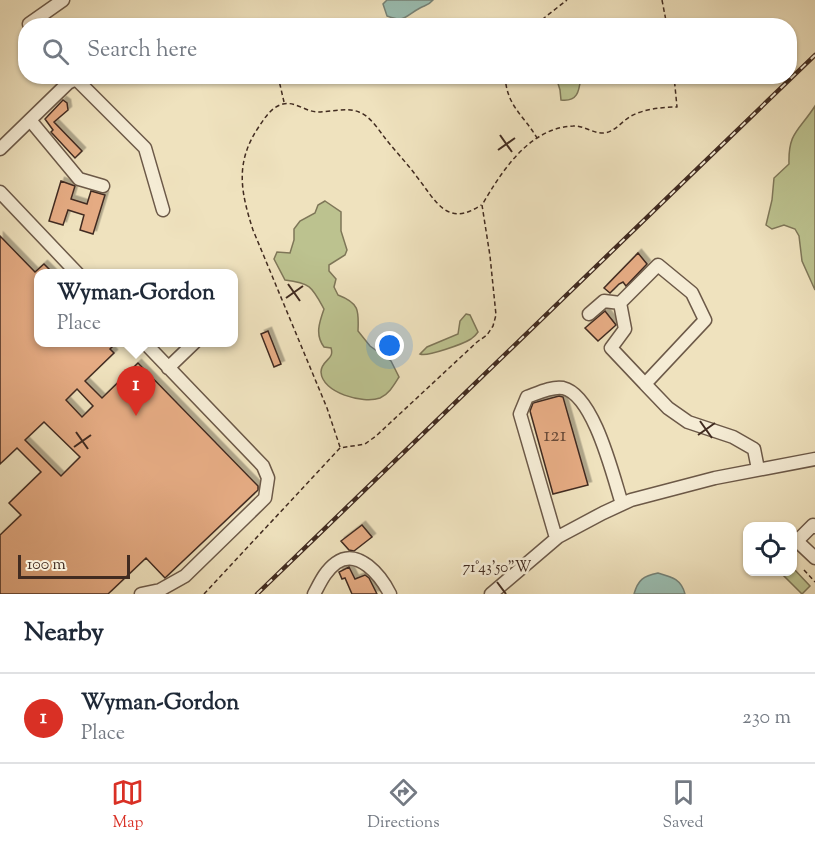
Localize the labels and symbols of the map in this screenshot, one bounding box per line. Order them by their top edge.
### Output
your location [375,331,404,360]
pin: 1 [116,366,156,416]
house number: 121 [544,422,567,451]
scale bar [18,552,130,580]
text: 71°43'50"W [463,558,532,579]

